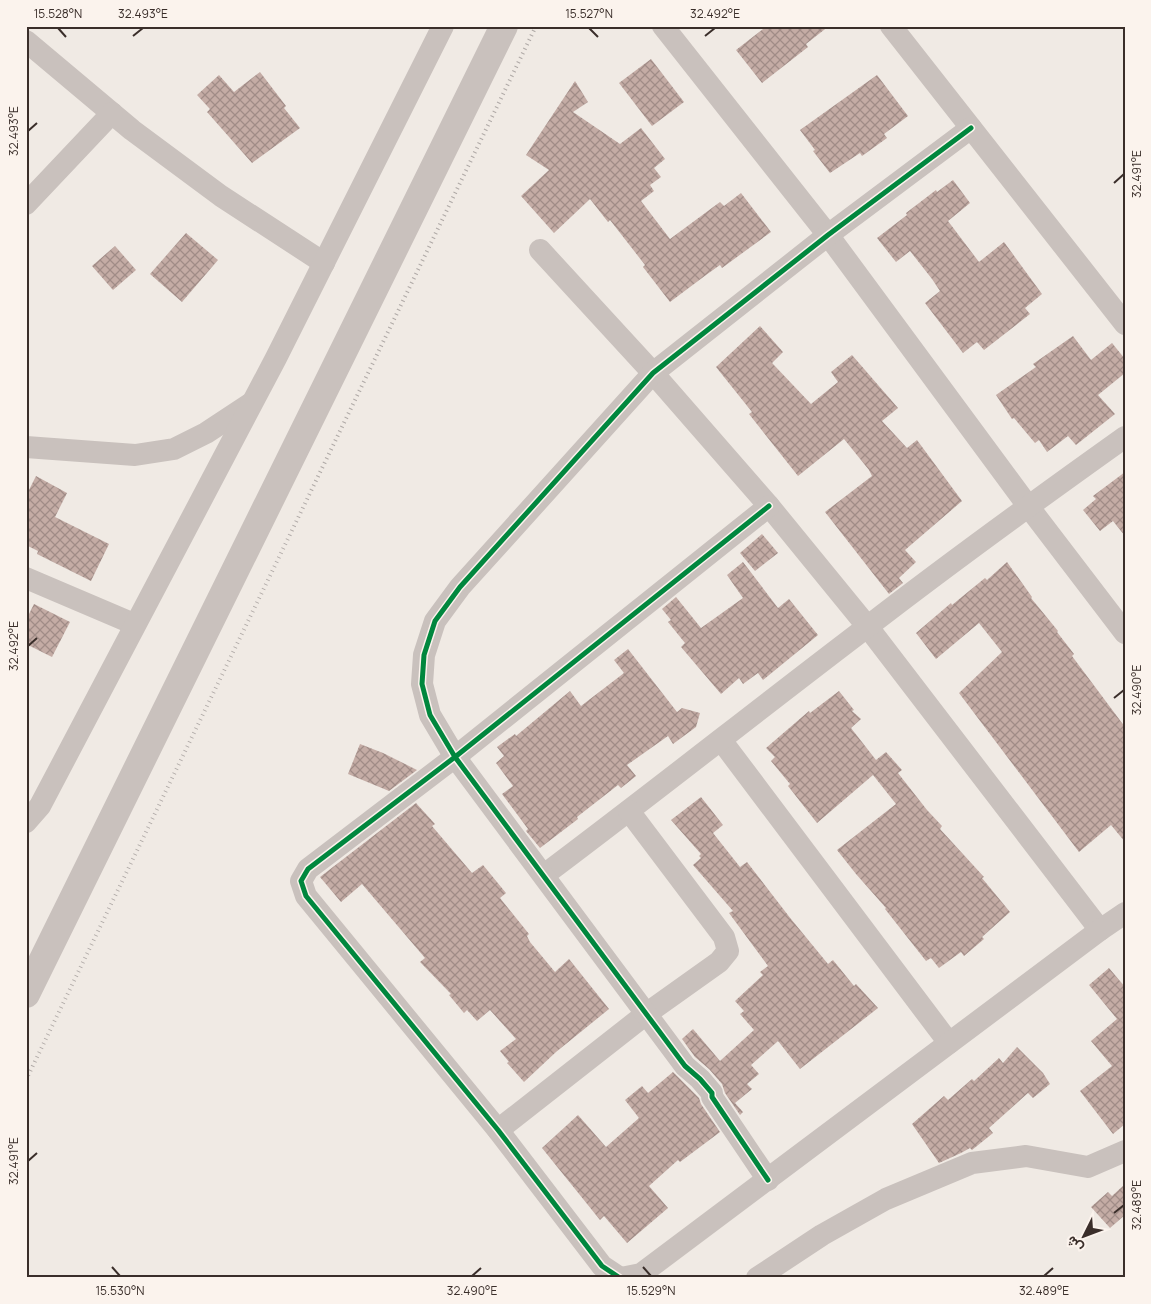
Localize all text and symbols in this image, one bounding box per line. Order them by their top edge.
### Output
text: 15.528°N [34,5,82,22]
text: 32.493°E [118,5,168,22]
text: 15.527°N [565,5,613,22]
text: 32.492°E [690,5,740,22]
text: 32.493°E [5,106,22,156]
text: 32.491°E [1128,150,1145,198]
text: 32.492°E [5,621,22,671]
text: 32.490°E [1128,665,1145,715]
text: 32.491°E [5,1137,22,1185]
text: 32.489°E [1128,1180,1145,1230]
north arrow [1058,1212,1108,1262]
text: ش [1061,1232,1087,1258]
text: 15.530°N [95,1282,145,1299]
text: 32.490°E [447,1282,497,1299]
text: 15.529°N [626,1282,676,1299]
text: 32.489°E [1019,1282,1069,1299]

